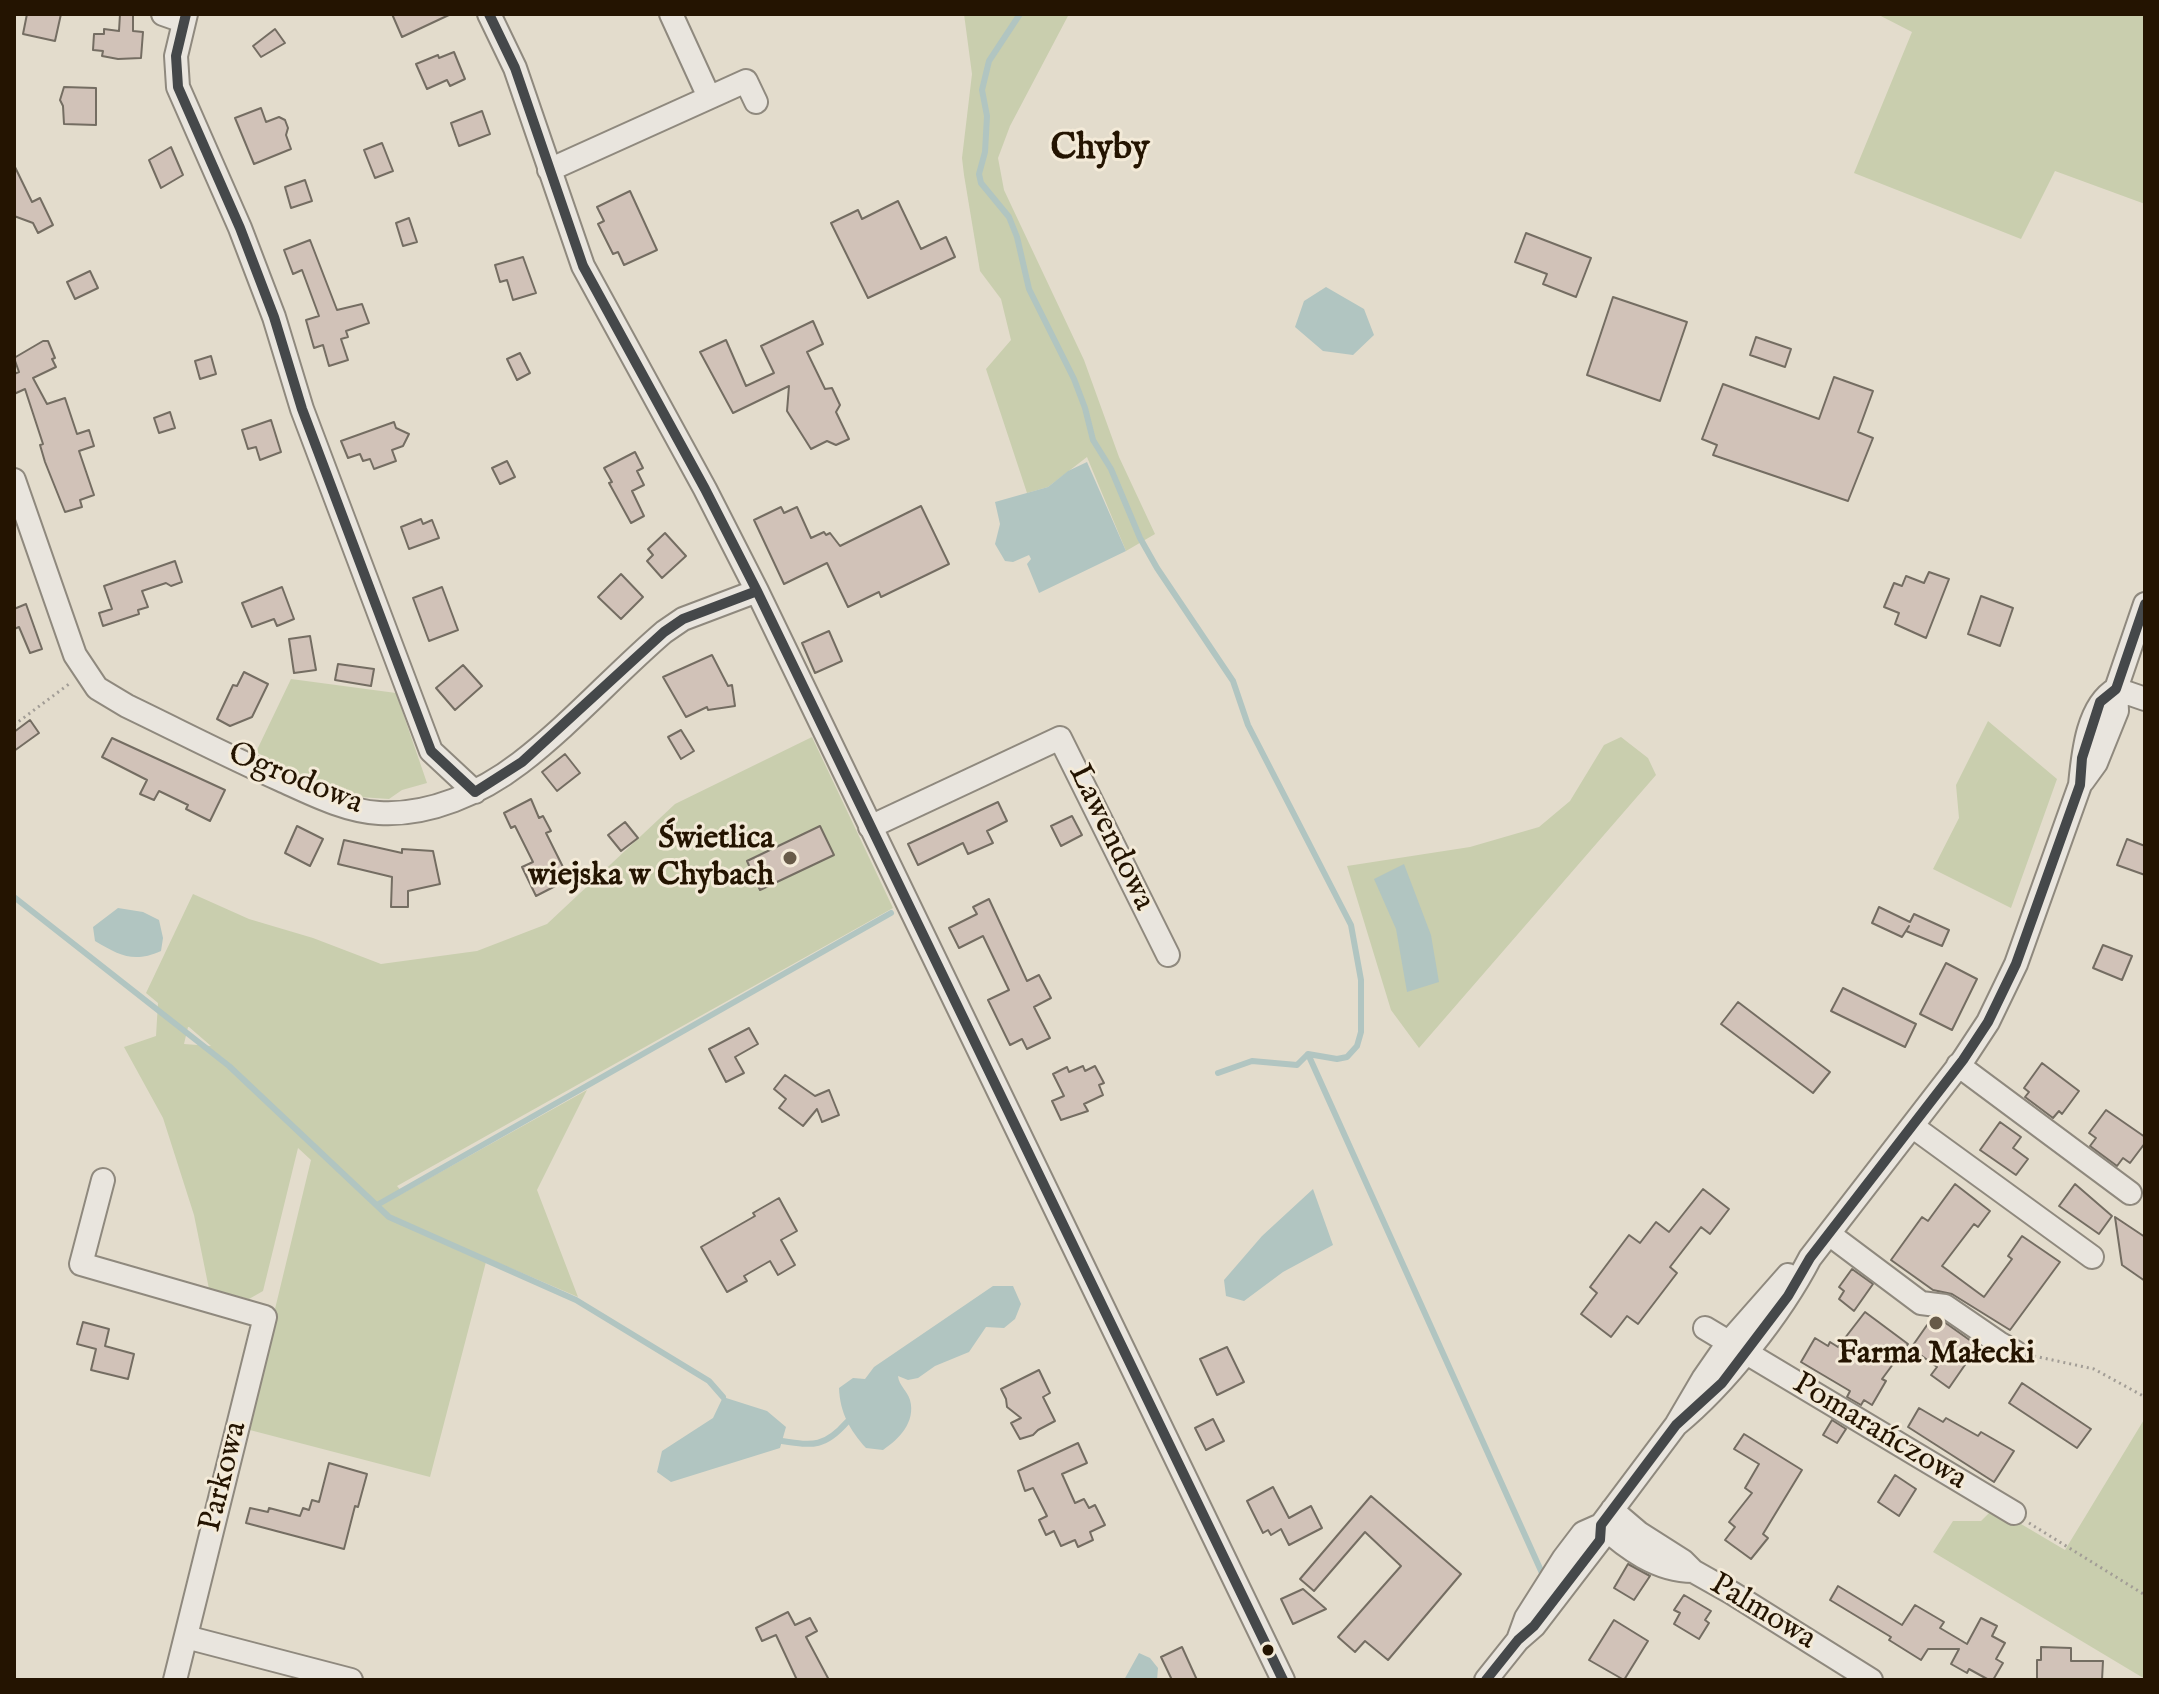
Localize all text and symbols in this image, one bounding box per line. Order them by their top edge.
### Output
district label: Chyby [1051,129,1149,173]
street label: Ogrodowa [222,736,368,824]
street label: Lawendowa [1058,759,1162,917]
place label: Świetlica wiejska w Chybach [528,821,774,896]
marker: Świetlica wiejska w Chybach [781,849,799,867]
marker: Farma Małecki [1927,1314,1945,1332]
place label: Farma Małecki [1837,1336,2035,1374]
street label: Pomarańczowa [1785,1366,1973,1500]
street label: Parkowa [193,1418,257,1536]
street label: Palmowa [1702,1566,1822,1660]
unlabelled marker [1260,1642,1276,1658]

